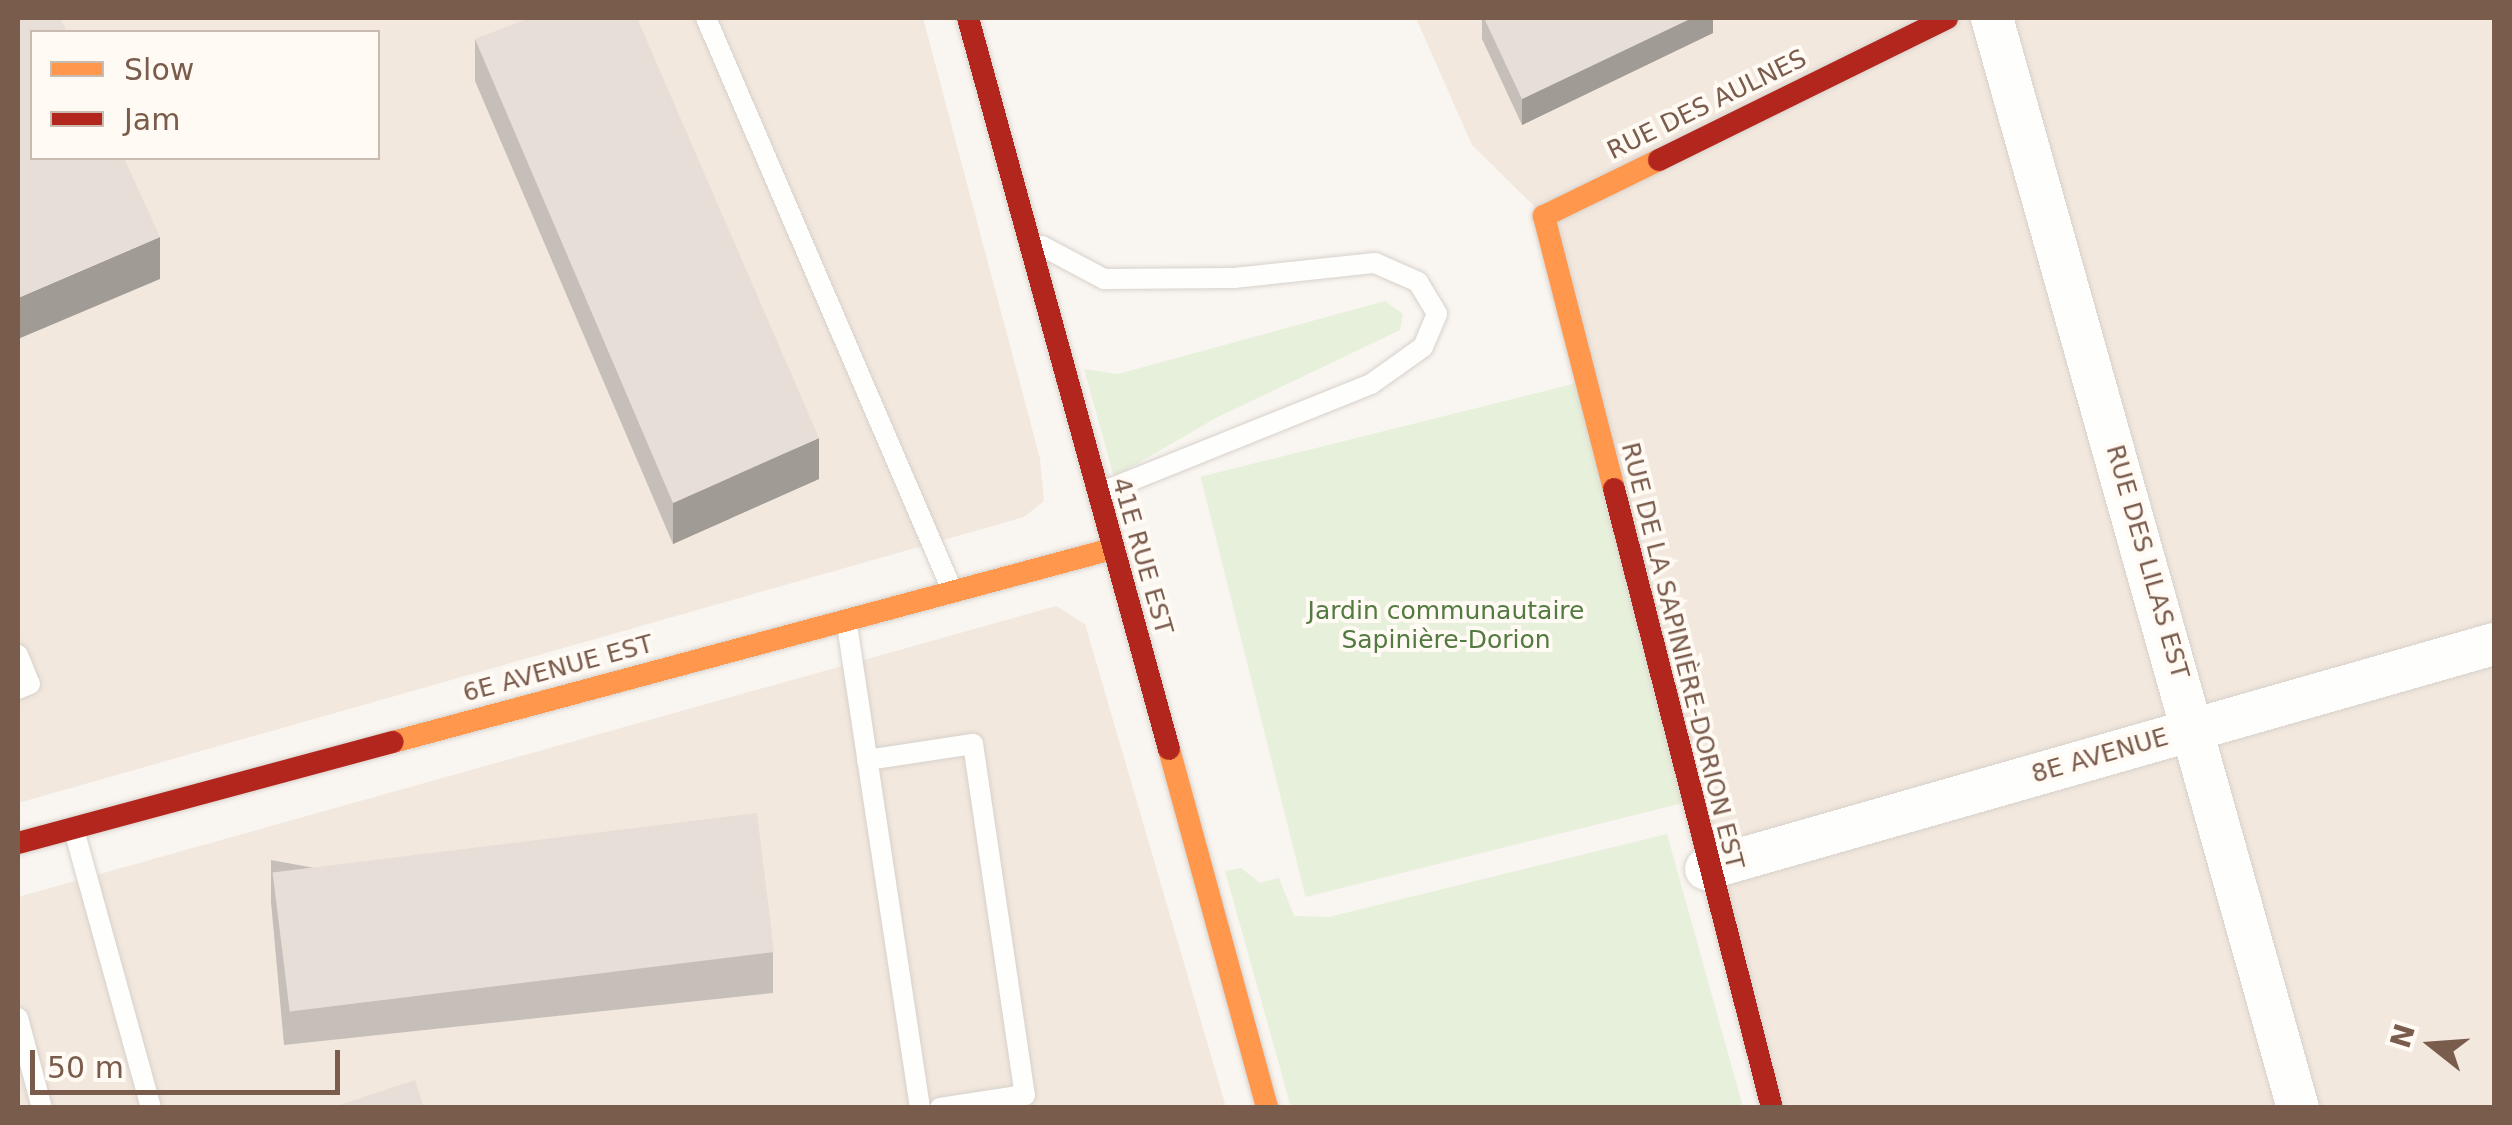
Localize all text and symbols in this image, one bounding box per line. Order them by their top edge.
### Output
legend [30,30,380,160]
street label: RUE DES AULNES [1602,44,1812,166]
text: Slow [124,52,194,87]
text: Jam [124,102,180,137]
street label: RUE DE LA SAPINIÈRE-DORION EST [1614,439,1750,873]
street label: RUE DES LILAS EST [2099,442,2195,682]
street label: 41E RUE EST [1105,474,1179,638]
park label: Jardin communautaire Sapinière-Dorion [1308,597,1584,656]
street label: 6E AVENUE EST [460,629,656,709]
street label: 8E AVENUE [2028,722,2172,790]
north arrow [2382,995,2482,1095]
text: N [2384,1020,2422,1052]
scale bar [35,1030,345,1092]
text: 50 m [47,1050,124,1085]

